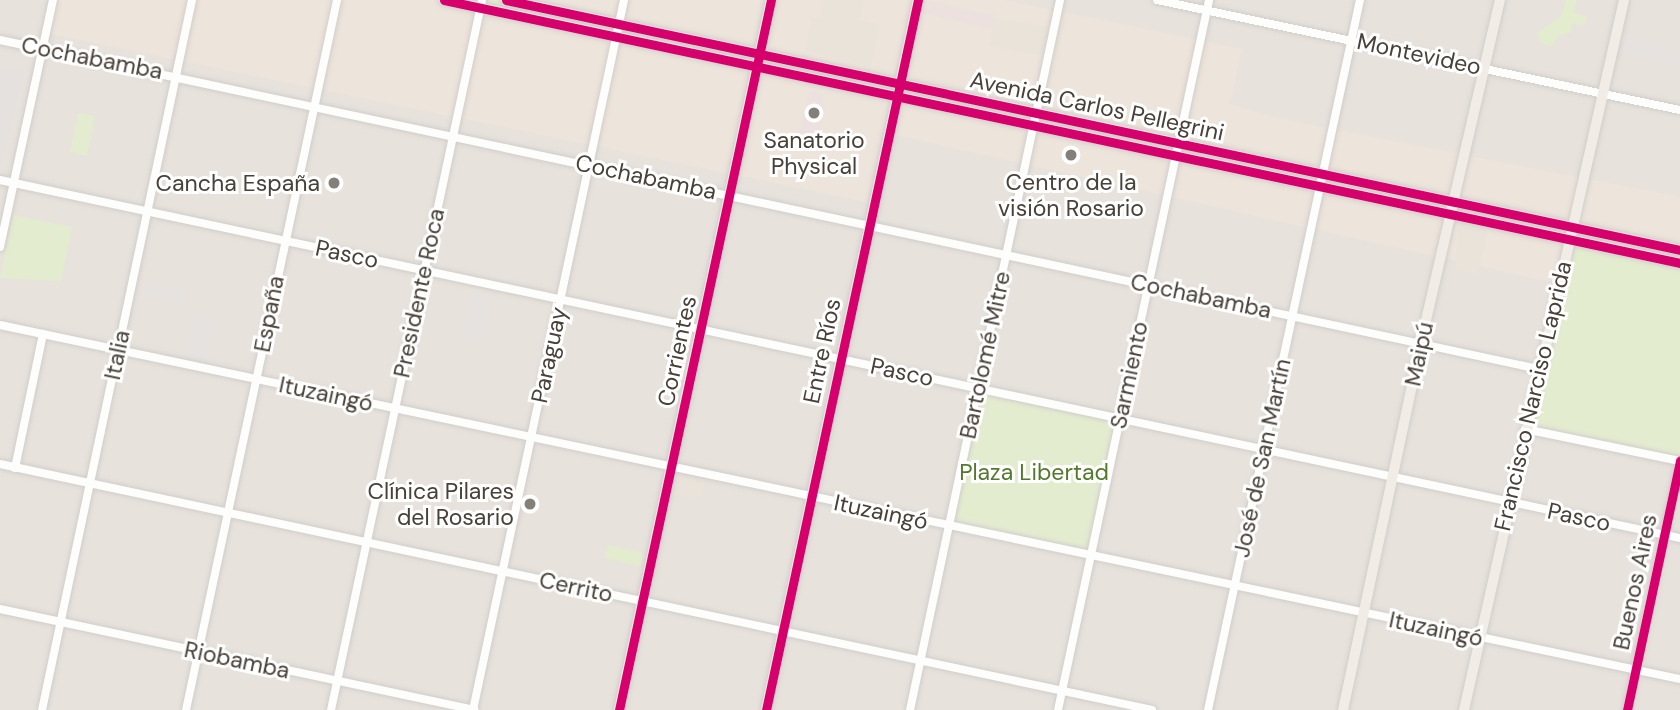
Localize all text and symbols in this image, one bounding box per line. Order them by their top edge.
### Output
street label: Montevideo [1354,27,1484,81]
street label: Cochabamba [19,31,165,85]
street label: Avenida Carlos Pellegrini [967,66,1227,146]
marker: Sanatorio Physical [804,103,824,123]
place label: Sanatorio Physical [763,126,865,180]
marker: Centro de la visión Rosario [1061,145,1081,165]
street label: Cochabamba [573,149,719,205]
place label: Centro de la visión Rosario [998,168,1144,222]
place label: Cancha España [156,169,320,197]
marker: Cancha España [326,175,342,191]
street label: Presidente Roca [388,206,450,380]
street label: Pasco [313,234,381,274]
street label: Francisco Narciso Laprida [1488,258,1578,534]
street label: Cochabamba [1128,268,1274,324]
street label: Bartolomé Mitre [954,269,1016,441]
street label: España [248,273,290,355]
street label: Corrientes [652,293,702,409]
street label: Entre Ríos [797,296,847,406]
street label: Paraguay [525,305,573,405]
street label: Sarmiento [1104,319,1154,431]
street label: Maipú [1399,319,1439,389]
street label: Italia [98,328,136,382]
street label: Pasco [868,352,936,392]
street label: José de San Martín [1227,356,1297,560]
street label: Ituzaingó [276,371,376,417]
park label: Plaza Libertad [959,458,1109,486]
place label: Clínica Pilares del Rosario [368,477,514,531]
street label: Ituzaingó [831,489,931,535]
marker: Clínica Pilares del Rosario [520,494,540,514]
street label: Pasco [1545,497,1613,537]
street label: Buenos Aires [1607,512,1663,652]
street label: Cerrito [537,566,615,608]
street label: Ituzaingó [1386,606,1486,652]
street label: Riobamba [182,635,292,685]

